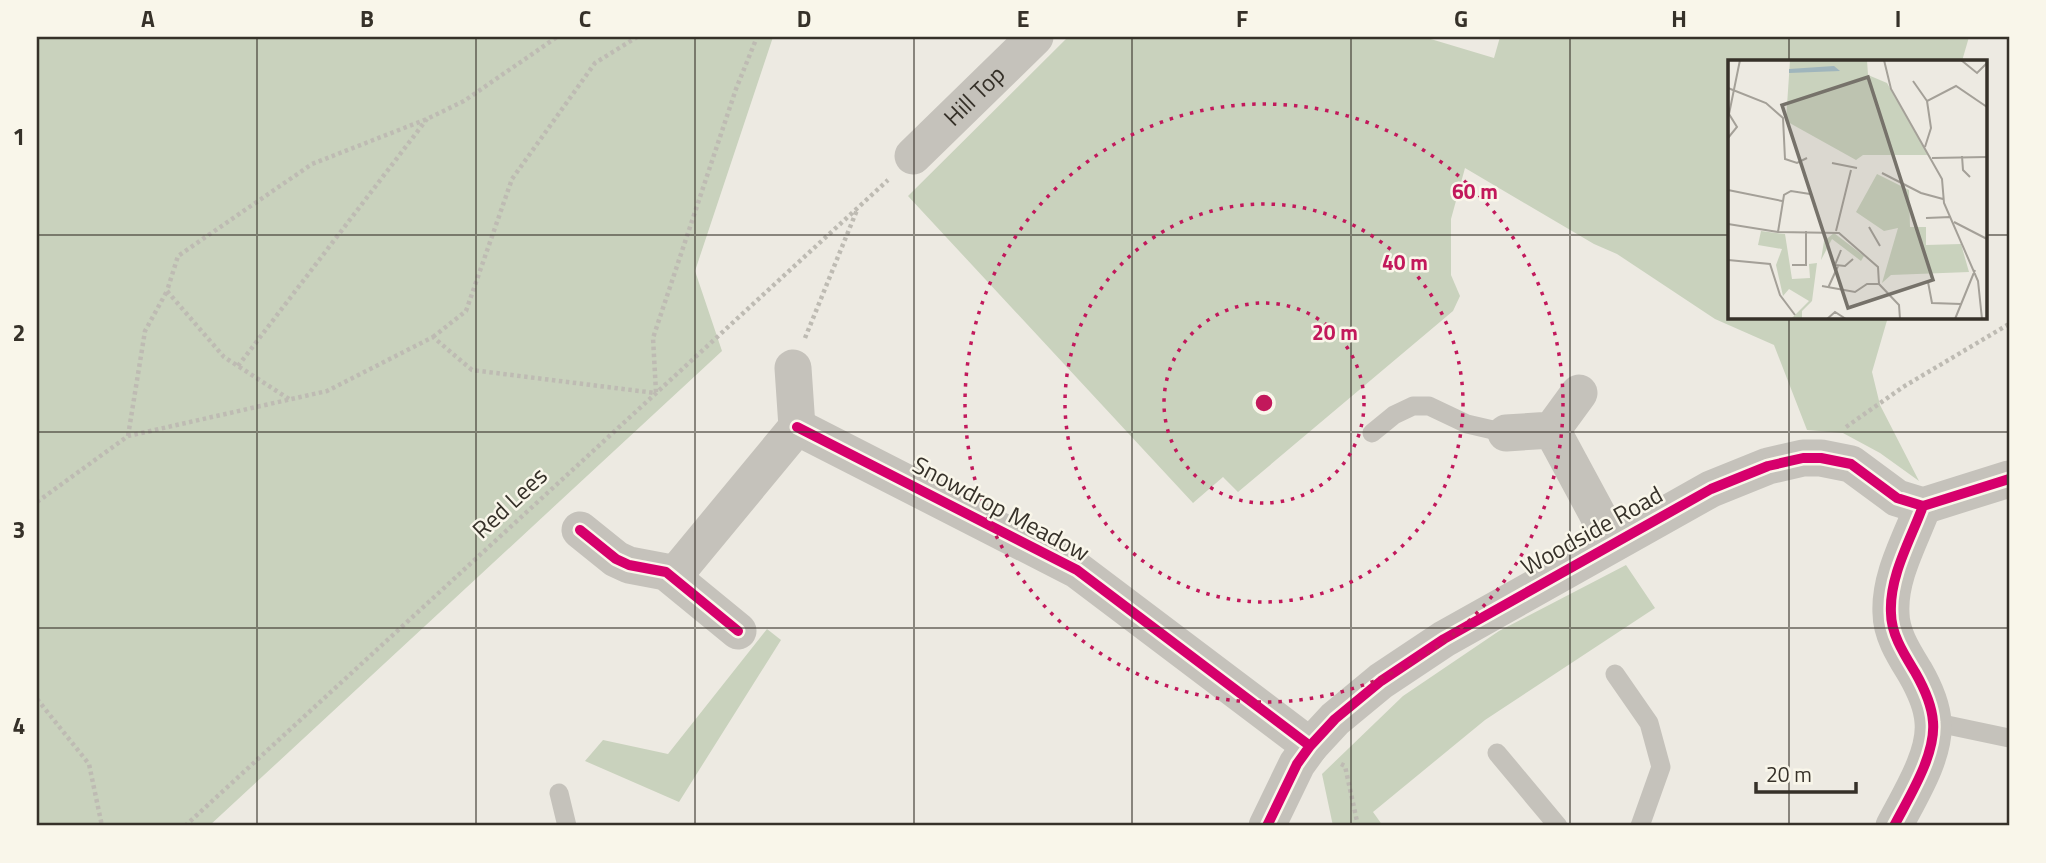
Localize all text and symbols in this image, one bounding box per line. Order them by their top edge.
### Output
text: A [141,1,155,36]
text: B [360,1,374,36]
text: C [579,1,591,36]
text: D [797,1,811,36]
text: E [1017,1,1029,36]
text: F [1236,1,1248,36]
text: G [1454,1,1468,36]
text: H [1671,1,1687,36]
text: I [1895,1,1901,36]
street label: Hill Top [935,57,1013,134]
inset map [1728,60,1986,318]
text: 1 [13,119,25,154]
text: 60 m [1452,175,1498,207]
text: 40 m [1382,246,1428,278]
text: 2 [13,315,25,350]
text: 20 m [1312,316,1358,348]
centre of rings [1252,391,1276,415]
street label: Snowdrop Meadow [907,446,1096,570]
street label: Red Lees [464,458,555,547]
street label: Woodside Road [1514,476,1669,584]
text: 3 [13,512,25,547]
text: 4 [13,708,25,743]
scale bar [1756,751,1855,795]
text: 20 m [1766,758,1812,790]

